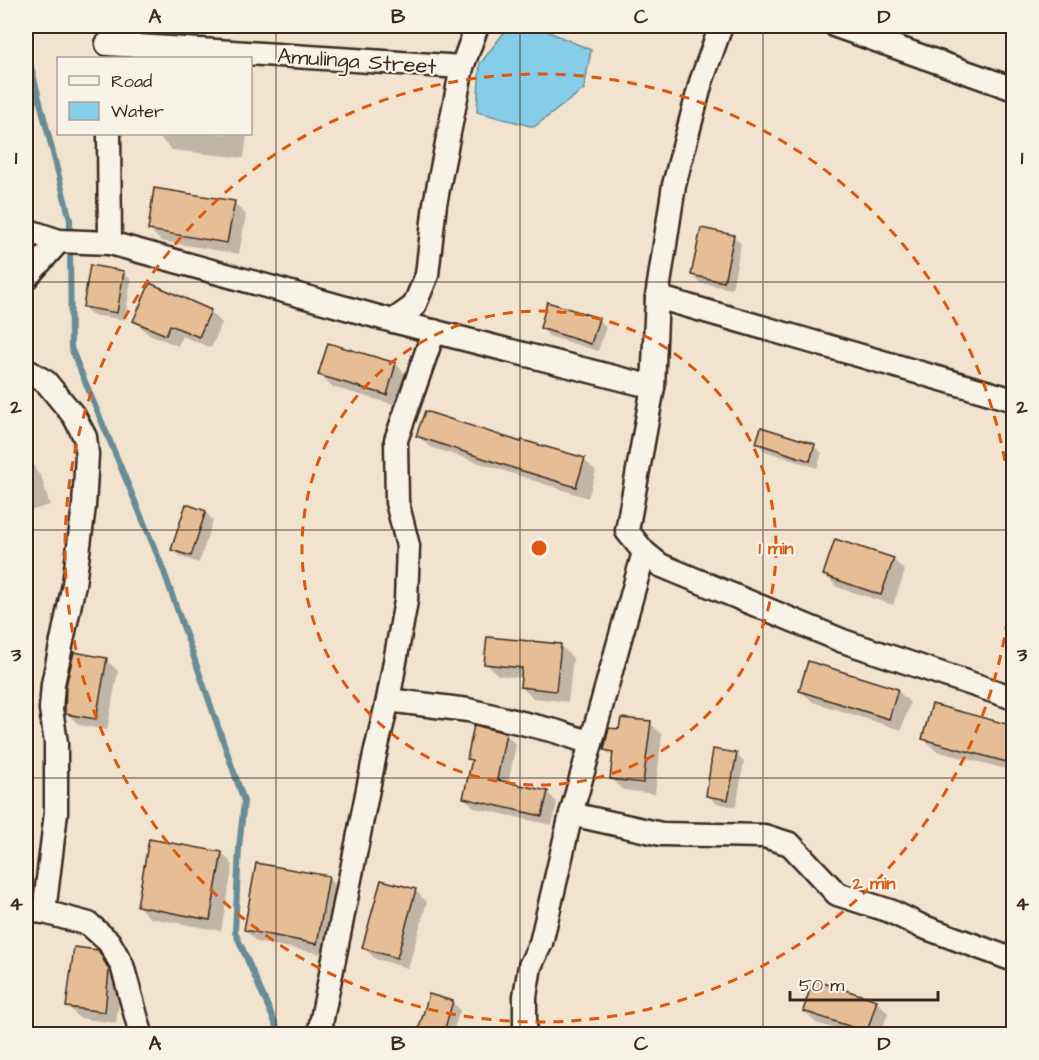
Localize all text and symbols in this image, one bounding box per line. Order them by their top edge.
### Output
text: A [149,3,162,31]
text: B [391,3,406,31]
text: C [634,3,649,31]
text: D [878,3,891,31]
street label: Amulinga Street [276,40,438,84]
legend [57,57,252,135]
text: Road [111,69,152,94]
text: Water [111,99,164,124]
text: 1 [15,144,18,172]
text: 1 [1021,144,1024,172]
text: 2 [9,393,22,421]
text: 2 [1015,393,1028,421]
text: 1 min [758,536,794,561]
centre of rings [529,538,549,558]
text: 3 [10,641,22,669]
text: 3 [1016,641,1028,669]
text: 2 min [851,871,896,896]
text: 4 [9,890,23,918]
text: 4 [1015,890,1029,918]
scale bar [790,964,938,1002]
text: 50 m [799,973,844,998]
text: A [149,1030,162,1058]
text: B [391,1030,406,1058]
text: C [634,1030,649,1058]
text: D [878,1030,891,1058]

